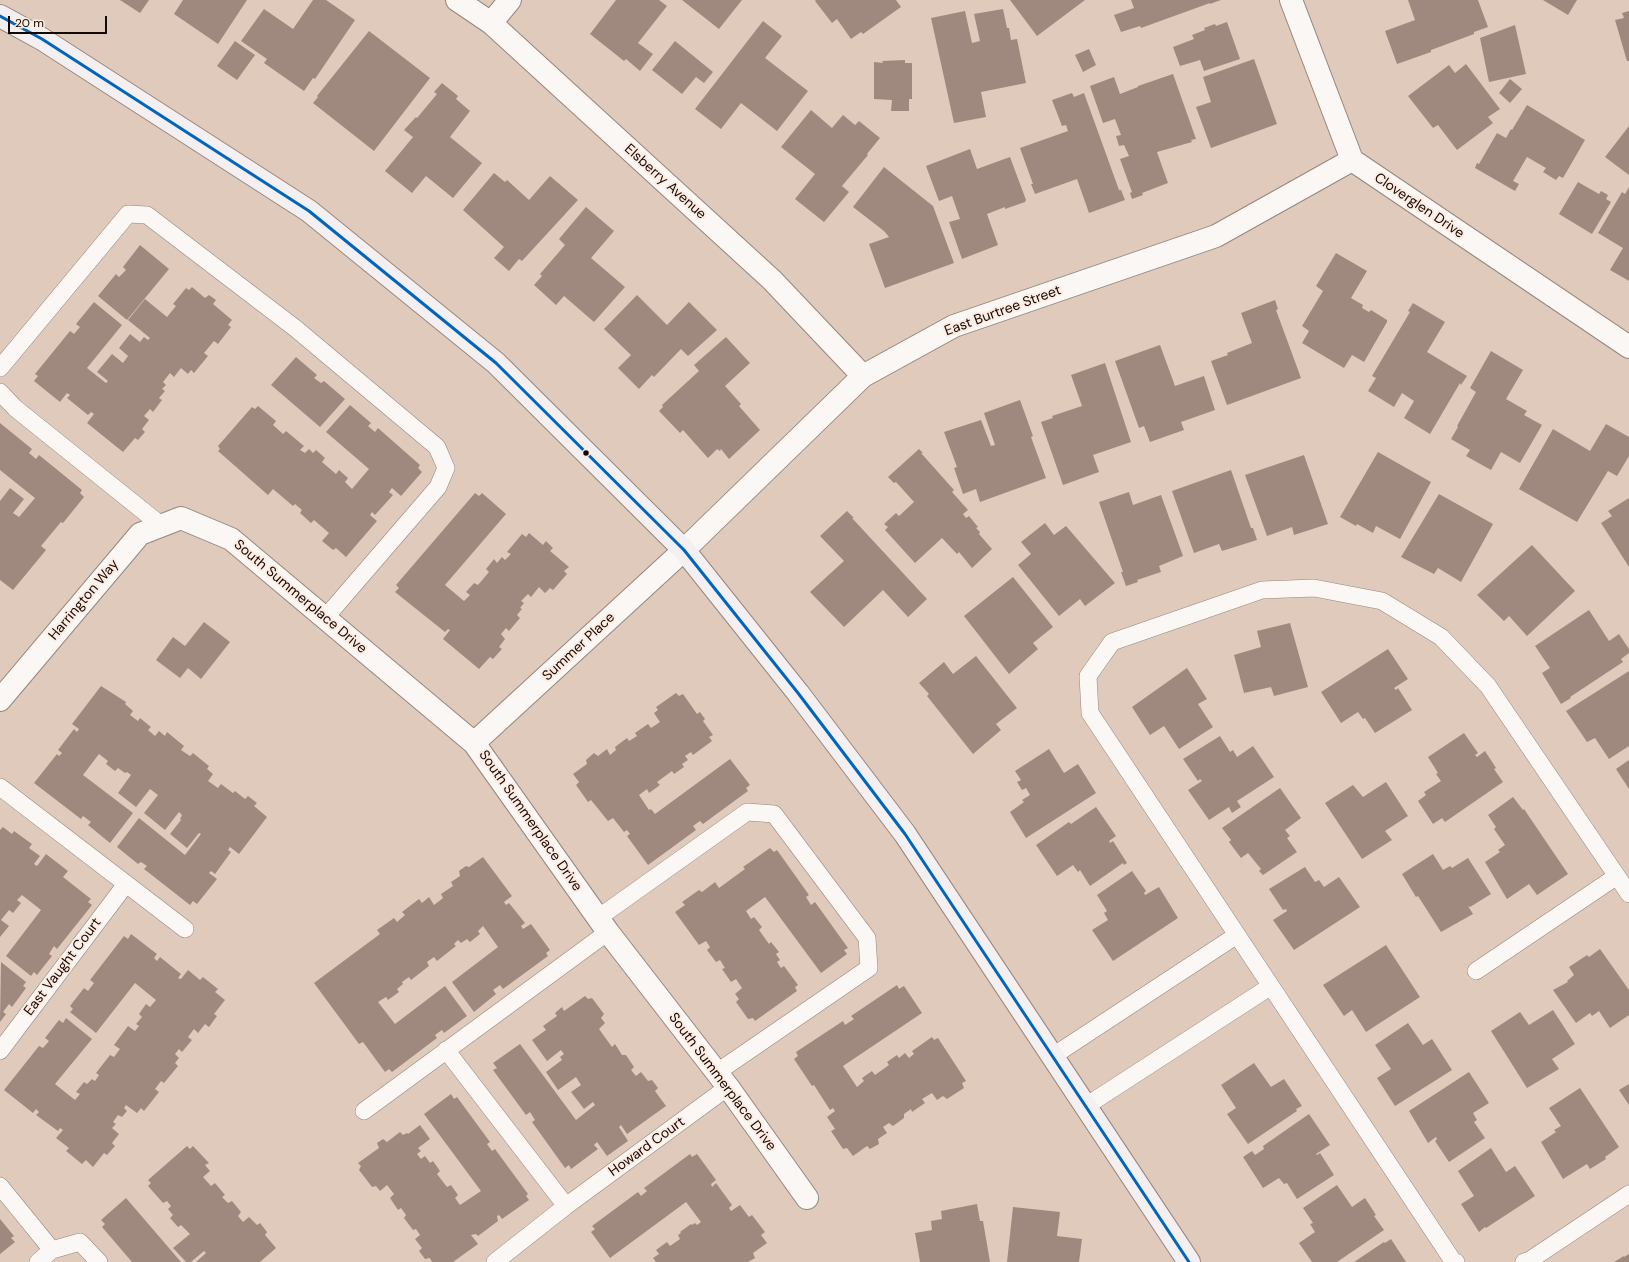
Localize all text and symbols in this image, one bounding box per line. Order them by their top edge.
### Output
scale bar [10,8,109,34]
text: 20 m [15,15,44,31]
street label: Elsberry Avenue [621,141,709,223]
street label: Cloverglen Drive [1371,170,1467,242]
street label: East Burtree Street [942,282,1064,340]
unlabelled marker [581,448,591,458]
street label: South Summerplace Drive [230,536,370,658]
street label: Harrington Way [45,556,123,644]
street label: Summer Place [539,609,619,685]
street label: South Summerplace Drive [475,747,585,895]
street label: East Vaught Court [21,915,105,1019]
street label: South Summerplace Drive [665,1010,779,1154]
street label: Howard Court [606,1114,688,1180]

